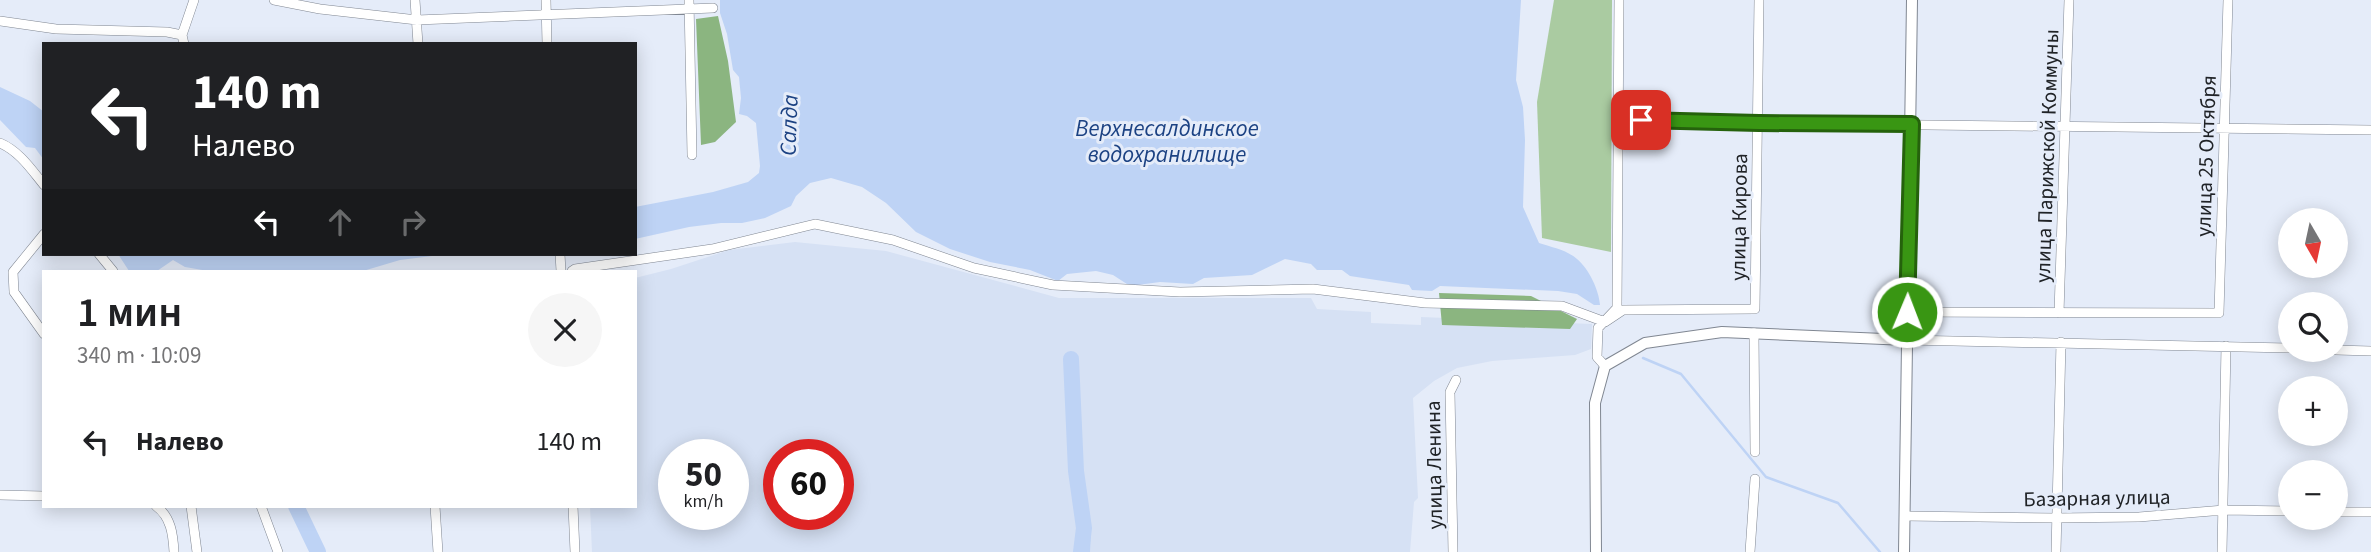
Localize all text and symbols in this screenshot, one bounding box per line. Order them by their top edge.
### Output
street label: улица Парижской Коммуны [2028,29,2066,283]
text: 140 m [192,58,321,128]
icon: left [77,70,168,161]
street label: улица 25 Октября [2188,75,2224,237]
pin [1611,90,1671,150]
water label: Салда [771,94,807,156]
icon: arrive [1622,101,1660,139]
water label: Верхнесалдинское водохранилище [1075,112,1259,171]
text: Налево [192,123,295,169]
street label: улица Кирова [1723,153,1755,281]
icon: left [248,203,286,241]
icon: ahead [321,203,359,241]
icon: right [394,203,432,241]
north arrow [2278,208,2348,278]
map controls [2278,208,2348,530]
position arrow [1870,275,1944,349]
text: 1 мин [77,283,182,343]
button: search [2278,292,2348,362]
button: close [528,293,602,367]
text: 340 m · 10:09 [77,339,201,372]
button: + [2278,376,2348,446]
street label: улица Ленина [1418,400,1450,530]
icon: left [77,423,115,461]
text: Налево [136,423,224,460]
text: 140 m [536,423,602,460]
speed limit sign: 60 [763,439,854,530]
text: 50 [685,450,722,500]
button: − [2278,460,2348,530]
street label: Базарная улица [2023,482,2171,514]
text: km/h [684,489,723,514]

